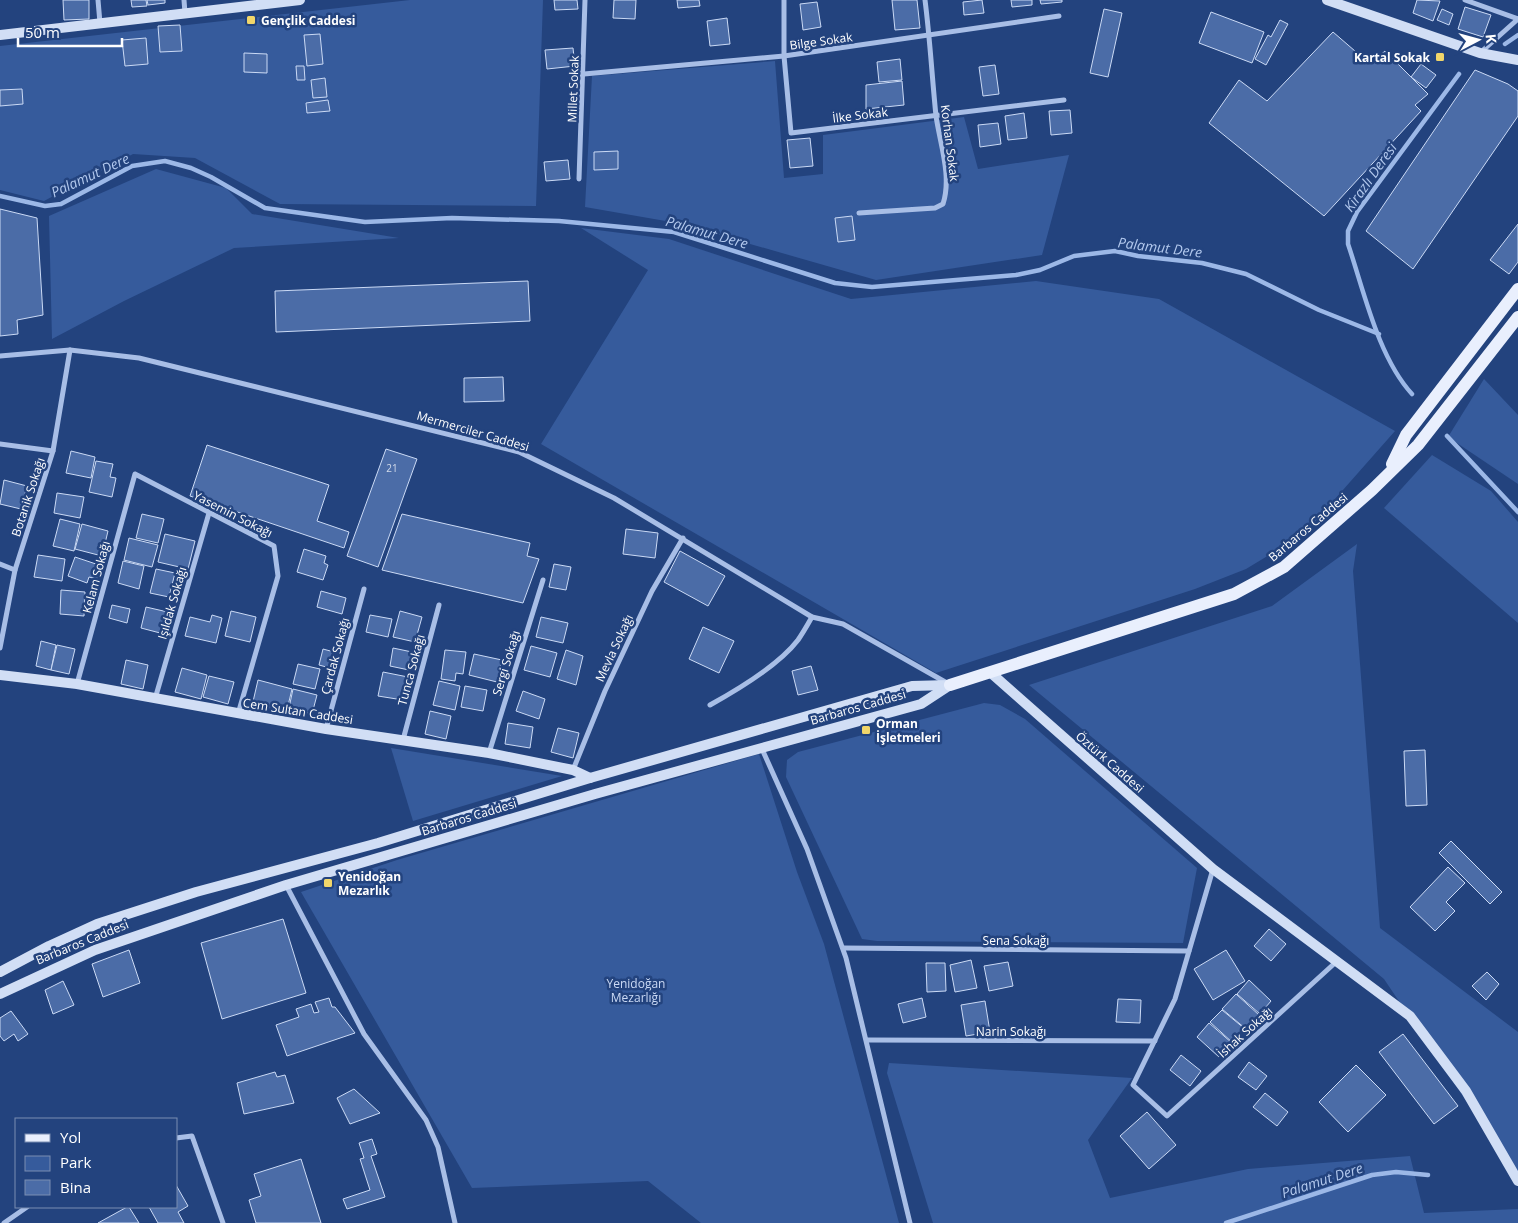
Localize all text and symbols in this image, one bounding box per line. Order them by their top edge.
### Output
place label: Gençlik Caddesi [261,12,356,29]
marker: Gençlik Caddesi [245,14,257,26]
scale bar [18,15,121,47]
north arrow [1453,15,1503,65]
text: 50 m [25,22,60,42]
street label: Bilge Sokak [788,28,854,54]
text: K [1481,33,1501,45]
place label: Kartal Sokak [1354,49,1431,66]
marker: Kartal Sokak [1434,51,1446,63]
street label: Millet Sokak [563,54,583,123]
street label: İlke Sokak [831,103,889,127]
street label: Korhan Sokak [937,104,963,183]
water label: Kirazlı Deresi [1339,138,1401,215]
water label: Palamut Dere [48,148,132,201]
water label: Palamut Dere [664,211,750,253]
water label: Palamut Dere [1117,232,1203,262]
street label: Mermerciler Caddesi [415,407,531,455]
street label: Botanik Sokağı [7,455,49,539]
house number: 21 [386,461,398,475]
street label: Yasemin Sokağı [190,487,276,541]
street label: Barbaros Caddesi [1265,489,1351,565]
street label: Kelam Sokağı [78,539,114,615]
street label: Işıldak Sokağı [154,565,190,641]
street label: Mevla Sokağı [591,611,637,685]
street label: Çardak Sokağı [317,616,353,696]
street label: Sergi Sokağı [488,628,524,698]
street label: Tunca Sokağı [393,632,429,708]
street label: Barbaros Caddesi [808,685,908,729]
street label: Cem Sultan Caddesi [242,694,354,728]
place label: Orman İşletmeleri [876,715,941,746]
marker: Orman İşletmeleri [860,724,872,736]
street label: Öztürk Caddesi [1072,728,1148,796]
street label: Barbaros Caddesi [419,794,519,840]
place label: Yenidoğan Mezarlık [338,868,401,899]
marker: Yenidoğan Mezarlık [322,877,334,889]
street label: Barbaros Caddesi [33,916,131,968]
street label: Sena Sokağı [983,932,1049,949]
park label: Yenidoğan Mezarlığı [607,975,665,1006]
street label: İshak Sokağı [1214,1003,1276,1061]
street label: Narin Sokağı [976,1023,1046,1040]
legend [15,1118,178,1208]
text: Yol [60,1127,81,1147]
text: Park [60,1152,91,1172]
water label: Palamut Dere [1279,1158,1365,1202]
text: Bina [60,1177,91,1197]

